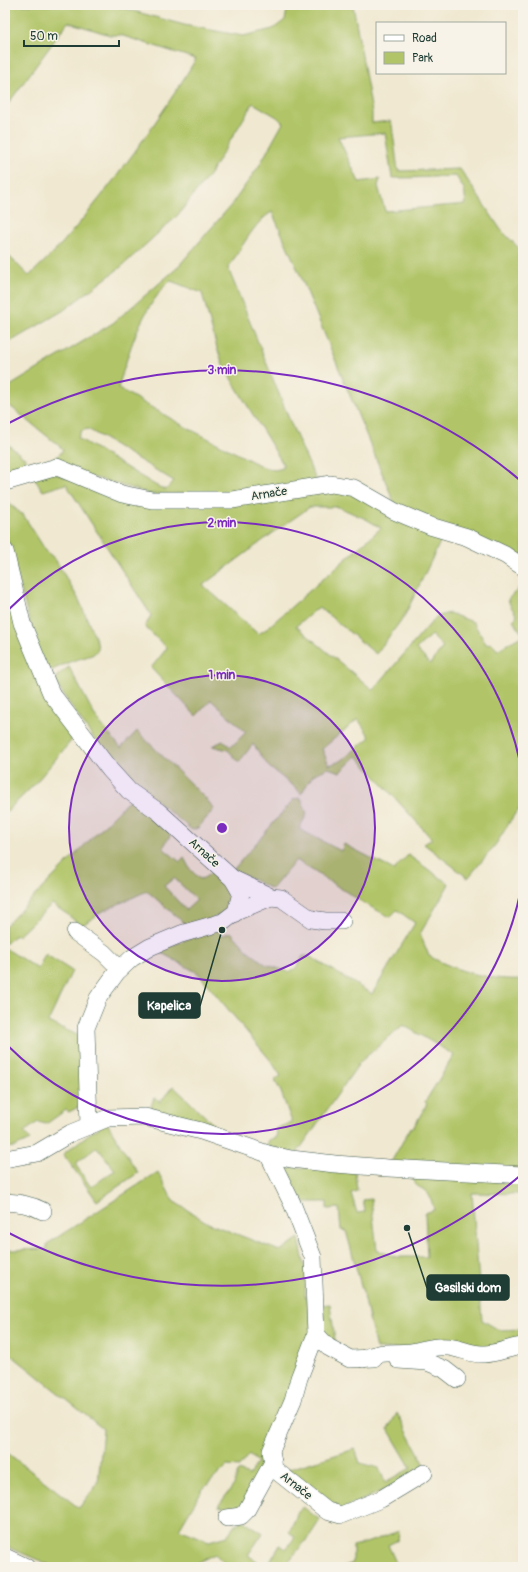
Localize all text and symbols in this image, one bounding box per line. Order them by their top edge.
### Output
scale bar [24,22,119,48]
legend [376,22,506,74]
text: 50 m [30,29,58,44]
text: Road [412,31,437,46]
text: Park [412,51,433,66]
text: 3 min [208,363,237,378]
street label: Arnače [250,484,288,504]
text: 2 min [208,516,237,531]
text: 1 min [209,668,236,683]
centre of rings [215,821,229,835]
street label: Arnače [185,835,223,871]
callout: Kapelica [139,993,200,1018]
text: Kapelica [147,998,191,1014]
callout: Gasilski dom [427,1275,509,1300]
text: Gasilski dom [435,1280,502,1296]
street label: Arnače [277,1469,315,1503]

